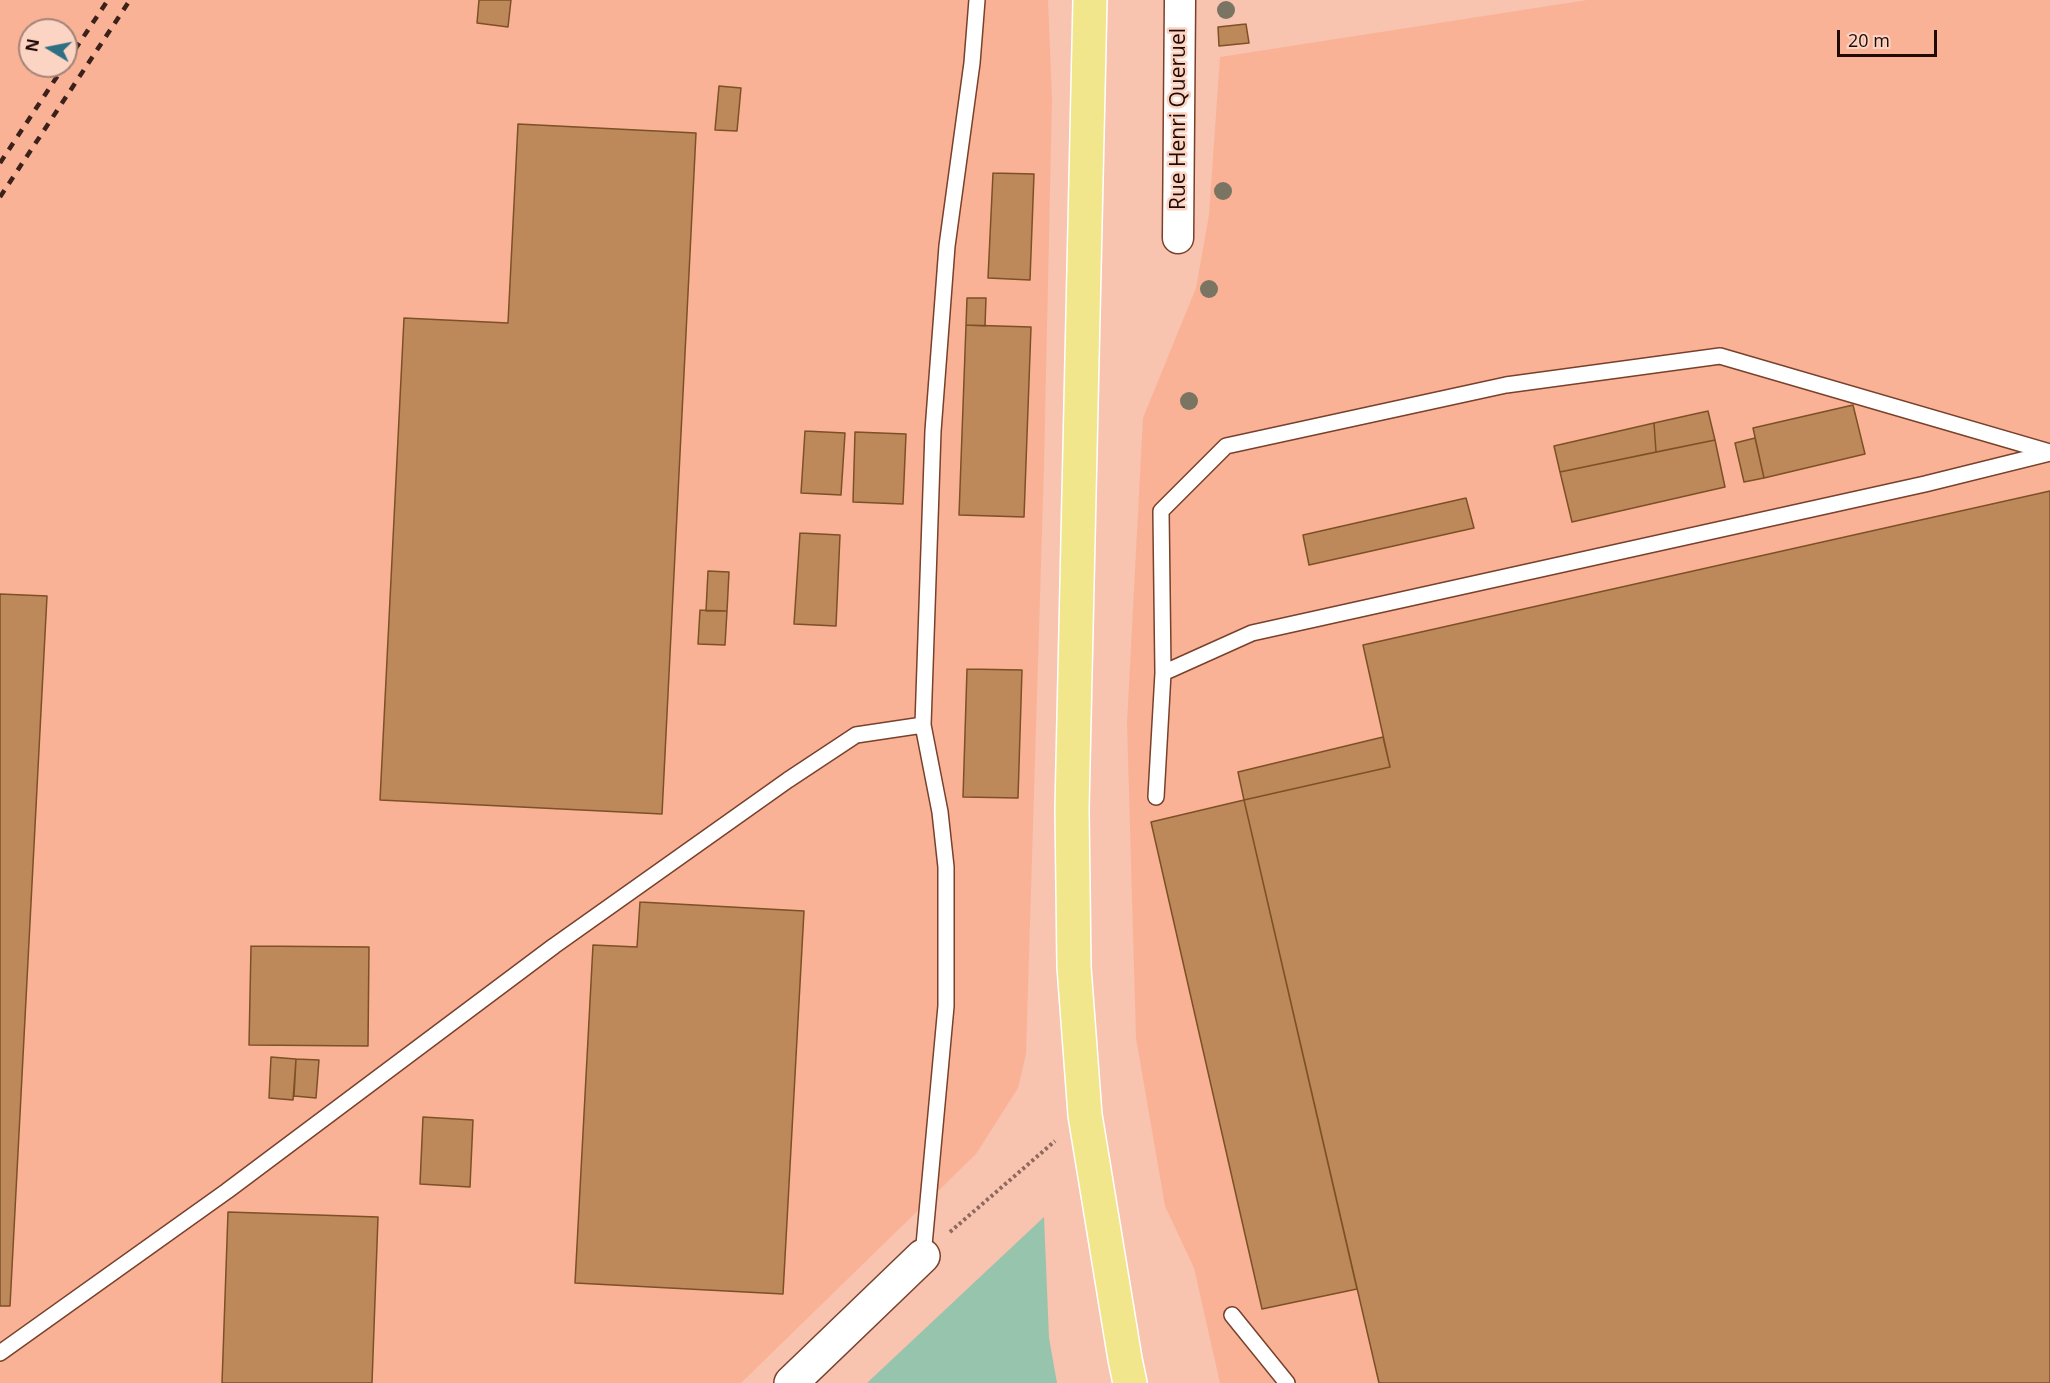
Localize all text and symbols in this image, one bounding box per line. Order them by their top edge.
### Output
north arrow [18,18,78,78]
scale bar [1840,18,1940,56]
street label: Rue Henri Queruel [1166,28,1192,210]
text: 20 m [1848,28,1890,52]
text: N [20,37,44,54]

